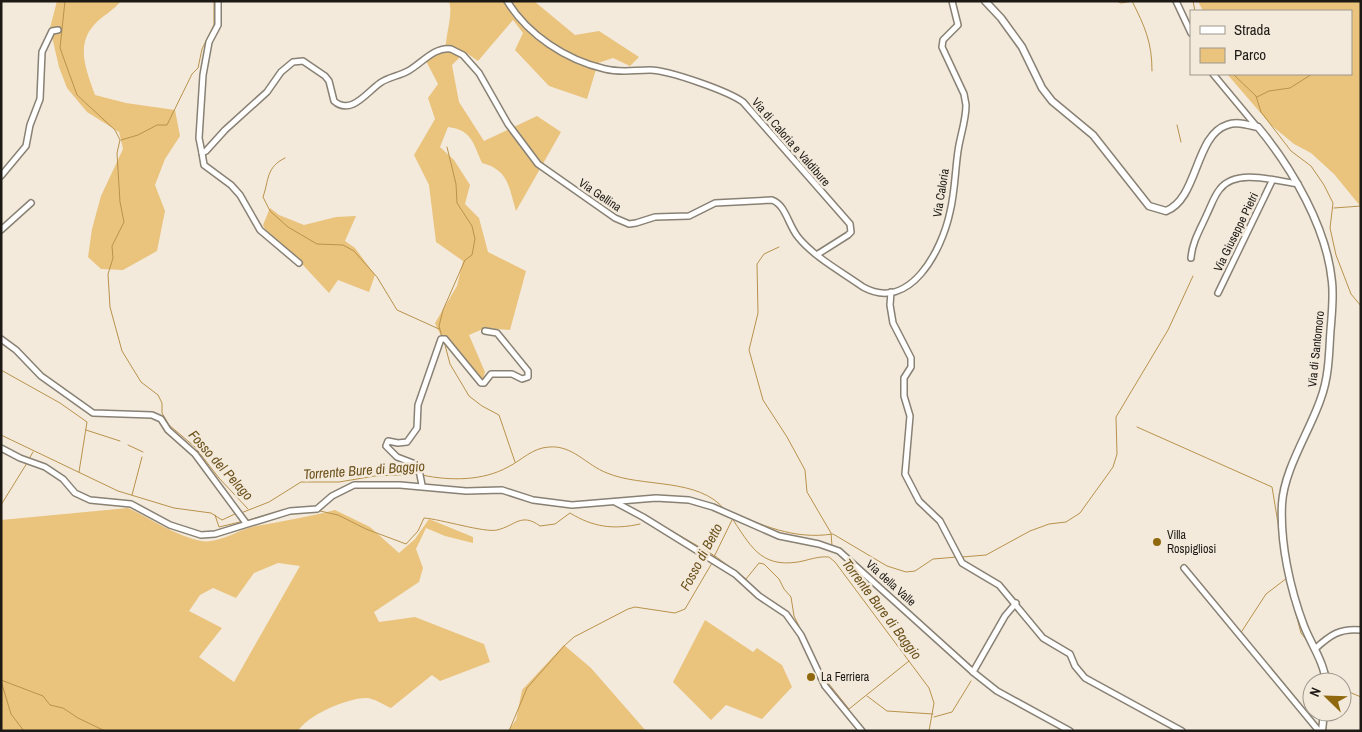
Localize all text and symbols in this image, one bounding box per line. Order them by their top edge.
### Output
legend [1190,10,1352,75]
text: Strada [1234,19,1270,40]
text: Parco [1234,44,1266,65]
street label: Via di Caloria e Valdibure [748,94,834,190]
street label: Via Caloria [929,167,953,218]
street label: Via Gellina [575,175,625,215]
street label: Via Giuseppe Pietri [1210,190,1262,274]
street label: Via di Santomoro [1304,310,1328,388]
water label: Fosso del Pelago [185,426,257,504]
water label: Torrente Bure di Baggio [303,457,425,483]
water label: Fosso di Betto [676,520,726,594]
place label: Villa Rospigliosi [1167,527,1216,557]
marker: Villa Rospigliosi [1151,536,1163,548]
water label: Torrente Bure di Baggio [838,555,926,663]
street label: Via della Valle [863,556,919,610]
place label: La Ferriera [821,669,870,685]
marker: La Ferriera [805,671,817,683]
north arrow [1302,672,1352,722]
text: N [1305,685,1325,699]

